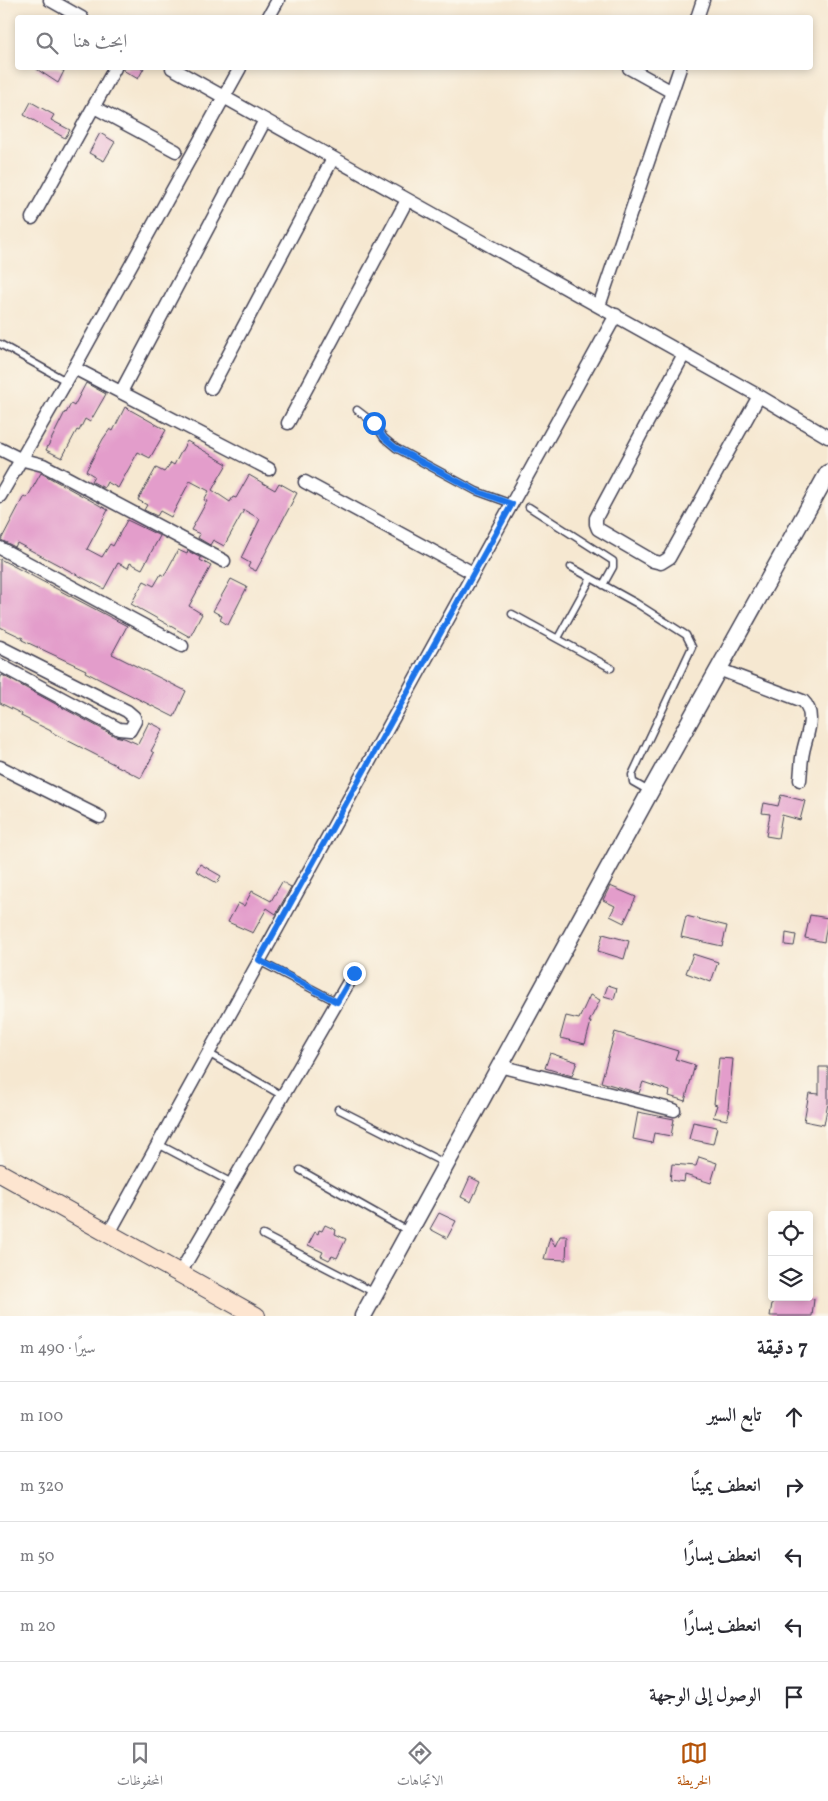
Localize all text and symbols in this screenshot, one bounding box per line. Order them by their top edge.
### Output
search box [15,15,813,70]
icon: search [33,29,61,57]
text: ابحث هنا [73,29,127,55]
route start [363,412,386,435]
route end [343,962,366,985]
map controls [768,1211,813,1301]
button: locate [768,1211,813,1256]
button: layers [768,1256,813,1301]
text: 7 دقيقة [757,1334,808,1363]
text: سيرًا · 490 m [20,1338,96,1360]
text: تابع السير [708,1403,761,1429]
icon: ahead [780,1403,808,1431]
text: 100 m [20,1406,63,1428]
text: انعطف يمينًا [691,1473,761,1499]
icon: right [780,1473,808,1501]
text: 320 m [20,1476,64,1498]
text: انعطف يسارًا [683,1543,761,1569]
icon: left [780,1543,808,1571]
text: 50 m [20,1546,54,1568]
text: انعطف يسارًا [683,1613,761,1639]
icon: left [780,1613,808,1641]
text: 20 m [20,1616,55,1638]
text: الوصول إلى الوجهة [649,1683,761,1709]
icon: arrive [780,1683,808,1711]
tab: المحفوظات [117,1739,163,1794]
tab: الاتجاهات [397,1739,443,1794]
tab: الخريطة [677,1739,711,1794]

